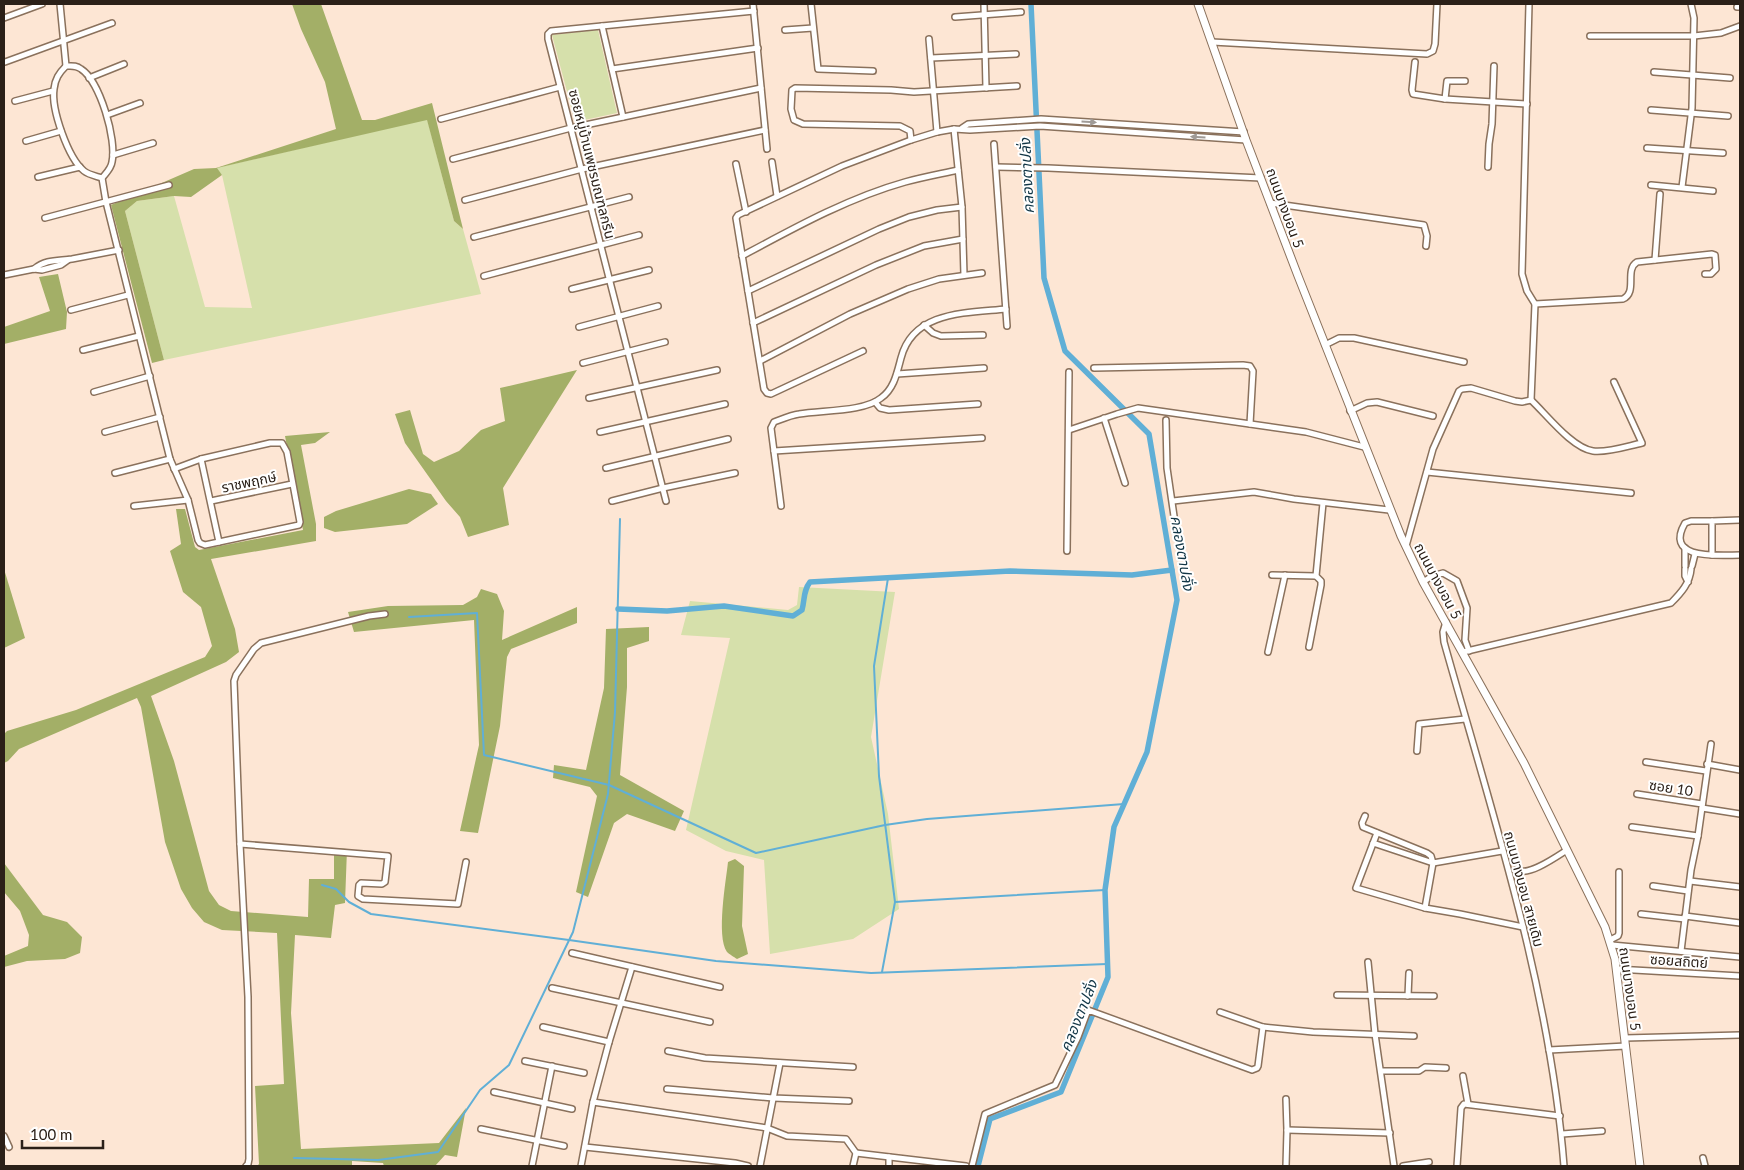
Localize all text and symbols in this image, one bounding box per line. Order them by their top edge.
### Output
street label: ซอยหมู่บ้านเพชรมณฑลกรีน [565,87,619,241]
one-way arrow [1081,118,1097,126]
one-way arrow [1189,132,1205,140]
water label: คลองตาปลั่ง [1015,137,1037,214]
street label: ถนนบางบอน 5 [1263,165,1308,250]
street label: ราชพฤกษ์ [220,467,278,496]
water label: คลองตาปลั่ง [1168,514,1199,593]
street label: ถนนบางบอน 5 [1411,540,1466,622]
street label: ซอย 10 [1648,776,1694,799]
street label: ถนนบางบอน สายเดิม [1501,829,1548,949]
street label: ถนนบางบอน 5 [1616,946,1645,1032]
street label: ซอยสถิตย์ [1650,950,1709,971]
water label: คลองตาปลั่ง [1055,976,1101,1054]
scale bar [22,1118,104,1150]
text: 100 m [30,1125,72,1143]

